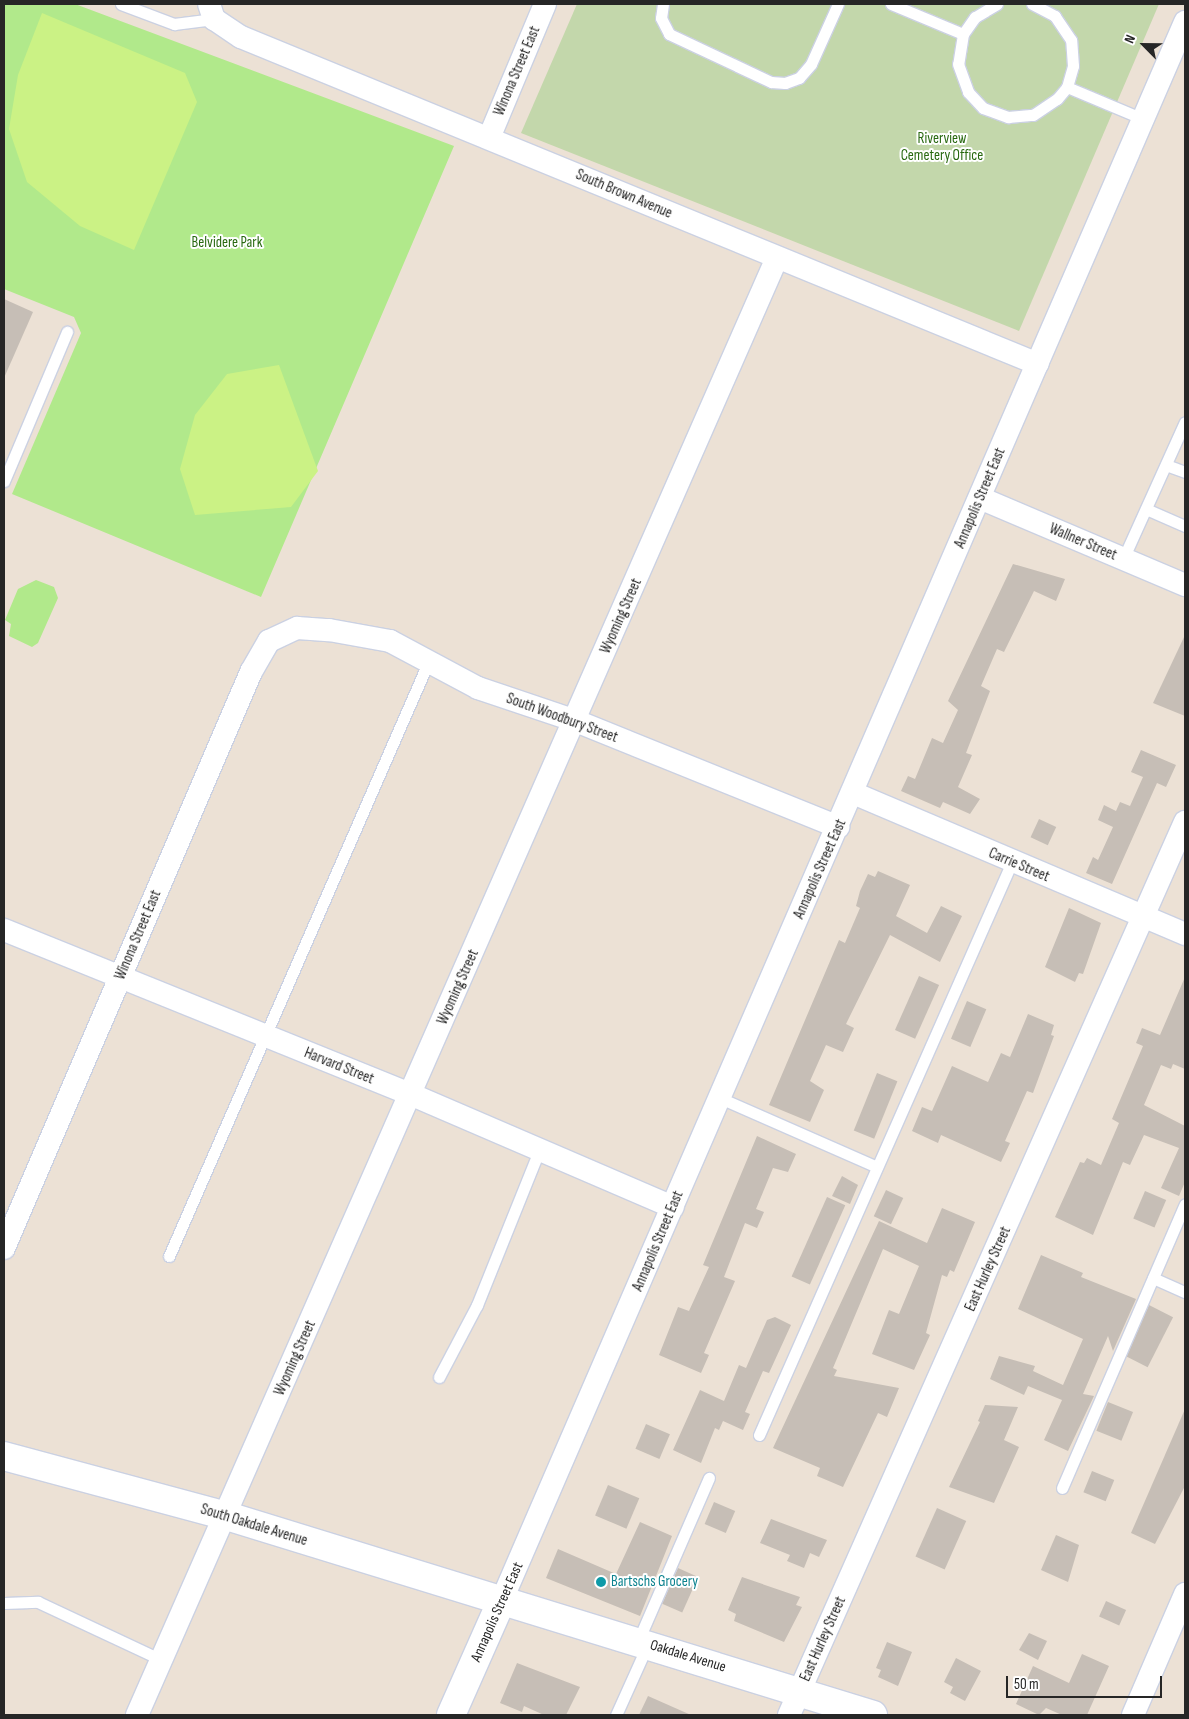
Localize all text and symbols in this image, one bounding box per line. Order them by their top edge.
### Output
north arrow [1119,20,1169,70]
street label: Winona Street East [490,24,544,118]
text: N [1120,32,1139,46]
park label: Riverview Cemetery Office [901,129,983,164]
street label: South Brown Avenue [573,166,675,222]
park label: Belvidere Park [192,234,262,252]
street label: Annapolis Street East [951,445,1009,551]
street label: Wallner Street [1047,520,1119,564]
street label: Wyoming Street [596,576,646,656]
street label: South Woodbury Street [504,689,620,747]
street label: Annapolis Street East [790,816,850,922]
street label: Carrie Street [986,844,1052,886]
street label: Winona Street East [111,888,165,982]
street label: Wyoming Street [433,947,483,1027]
street label: Harvard Street [302,1044,376,1088]
street label: Annapolis Street East [629,1188,687,1294]
street label: East Hurley Street [961,1224,1015,1314]
street label: Wyoming Street [270,1318,320,1398]
street label: South Oakdale Avenue [198,1500,310,1550]
street label: Annapolis Street East [467,1559,527,1665]
place label: Bartschs Grocery [611,1573,698,1591]
marker: Bartschs Grocery [595,1576,607,1588]
street label: East Hurley Street [796,1594,850,1684]
street label: Oakdale Avenue [648,1636,728,1676]
scale bar [1009,1666,1165,1698]
text: 50 m [1014,1675,1039,1694]

